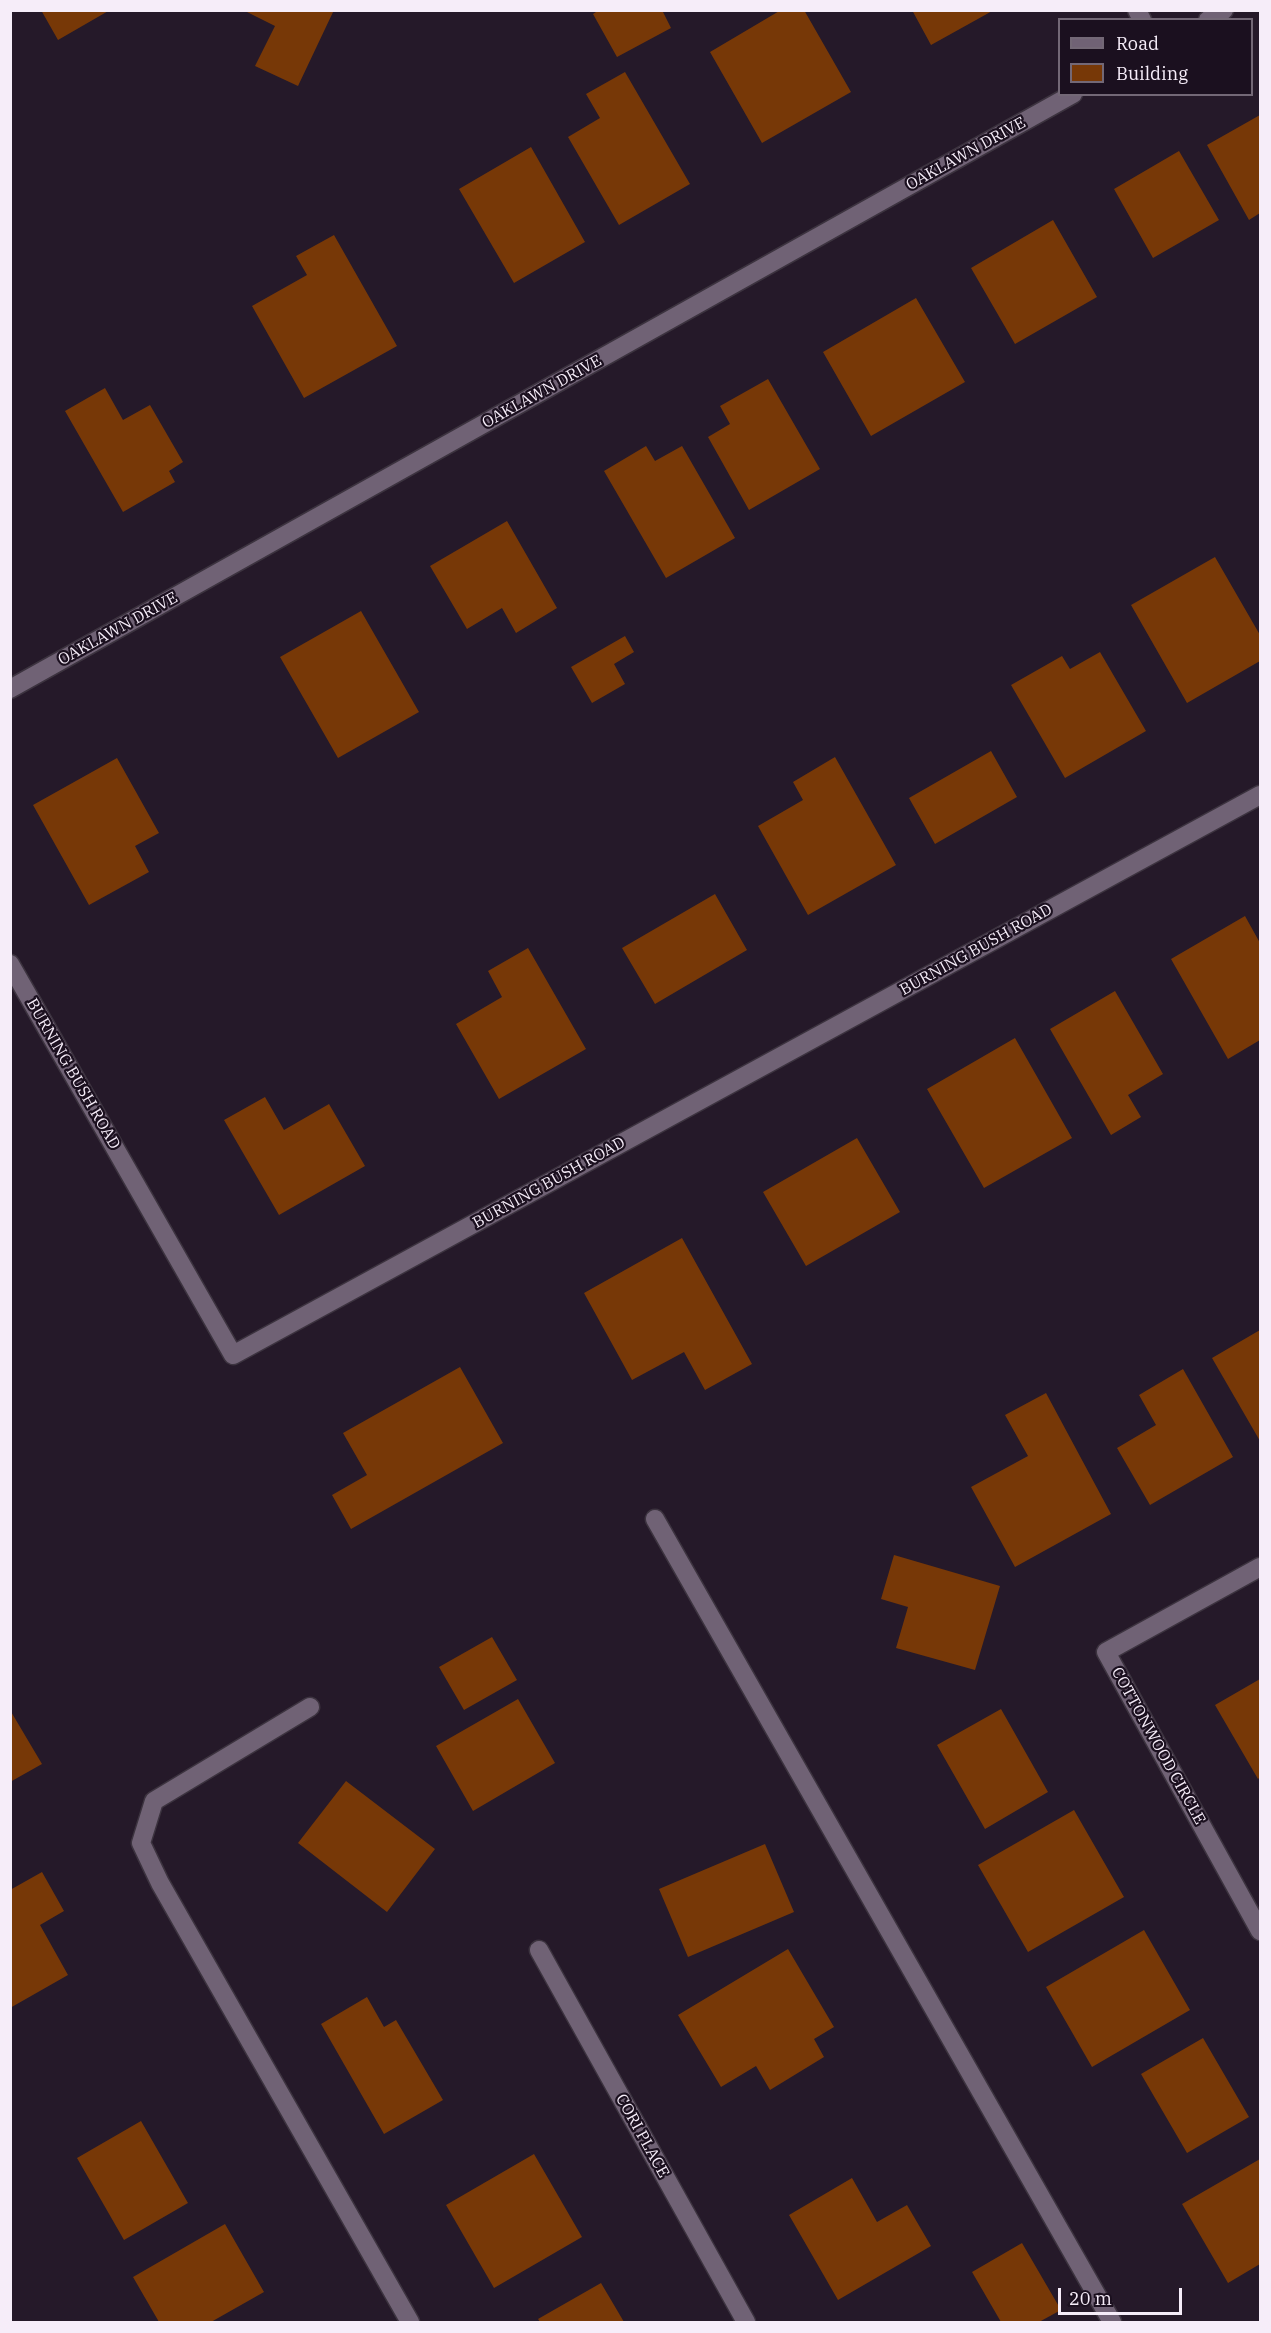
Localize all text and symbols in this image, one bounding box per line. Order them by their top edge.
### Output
legend [1058,18,1253,96]
text: Road [1116,32,1159,55]
text: Building [1116,62,1188,85]
street label: OAKLAWN DRIVE [903,113,1029,195]
street label: OAKLAWN DRIVE [479,351,605,433]
street label: OAKLAWN DRIVE [55,588,181,670]
street label: BURNING BUSH ROAD [897,900,1055,1000]
street label: BURNING BUSH ROAD [22,995,124,1153]
street label: BURNING BUSH ROAD [470,1133,628,1233]
street label: COTTONWOOD CIRCLE [1107,1664,1209,1828]
street label: CORI PLACE [611,2091,673,2181]
scale bar [1061,2276,1186,2314]
text: 20 m [1069,2287,1112,2310]

